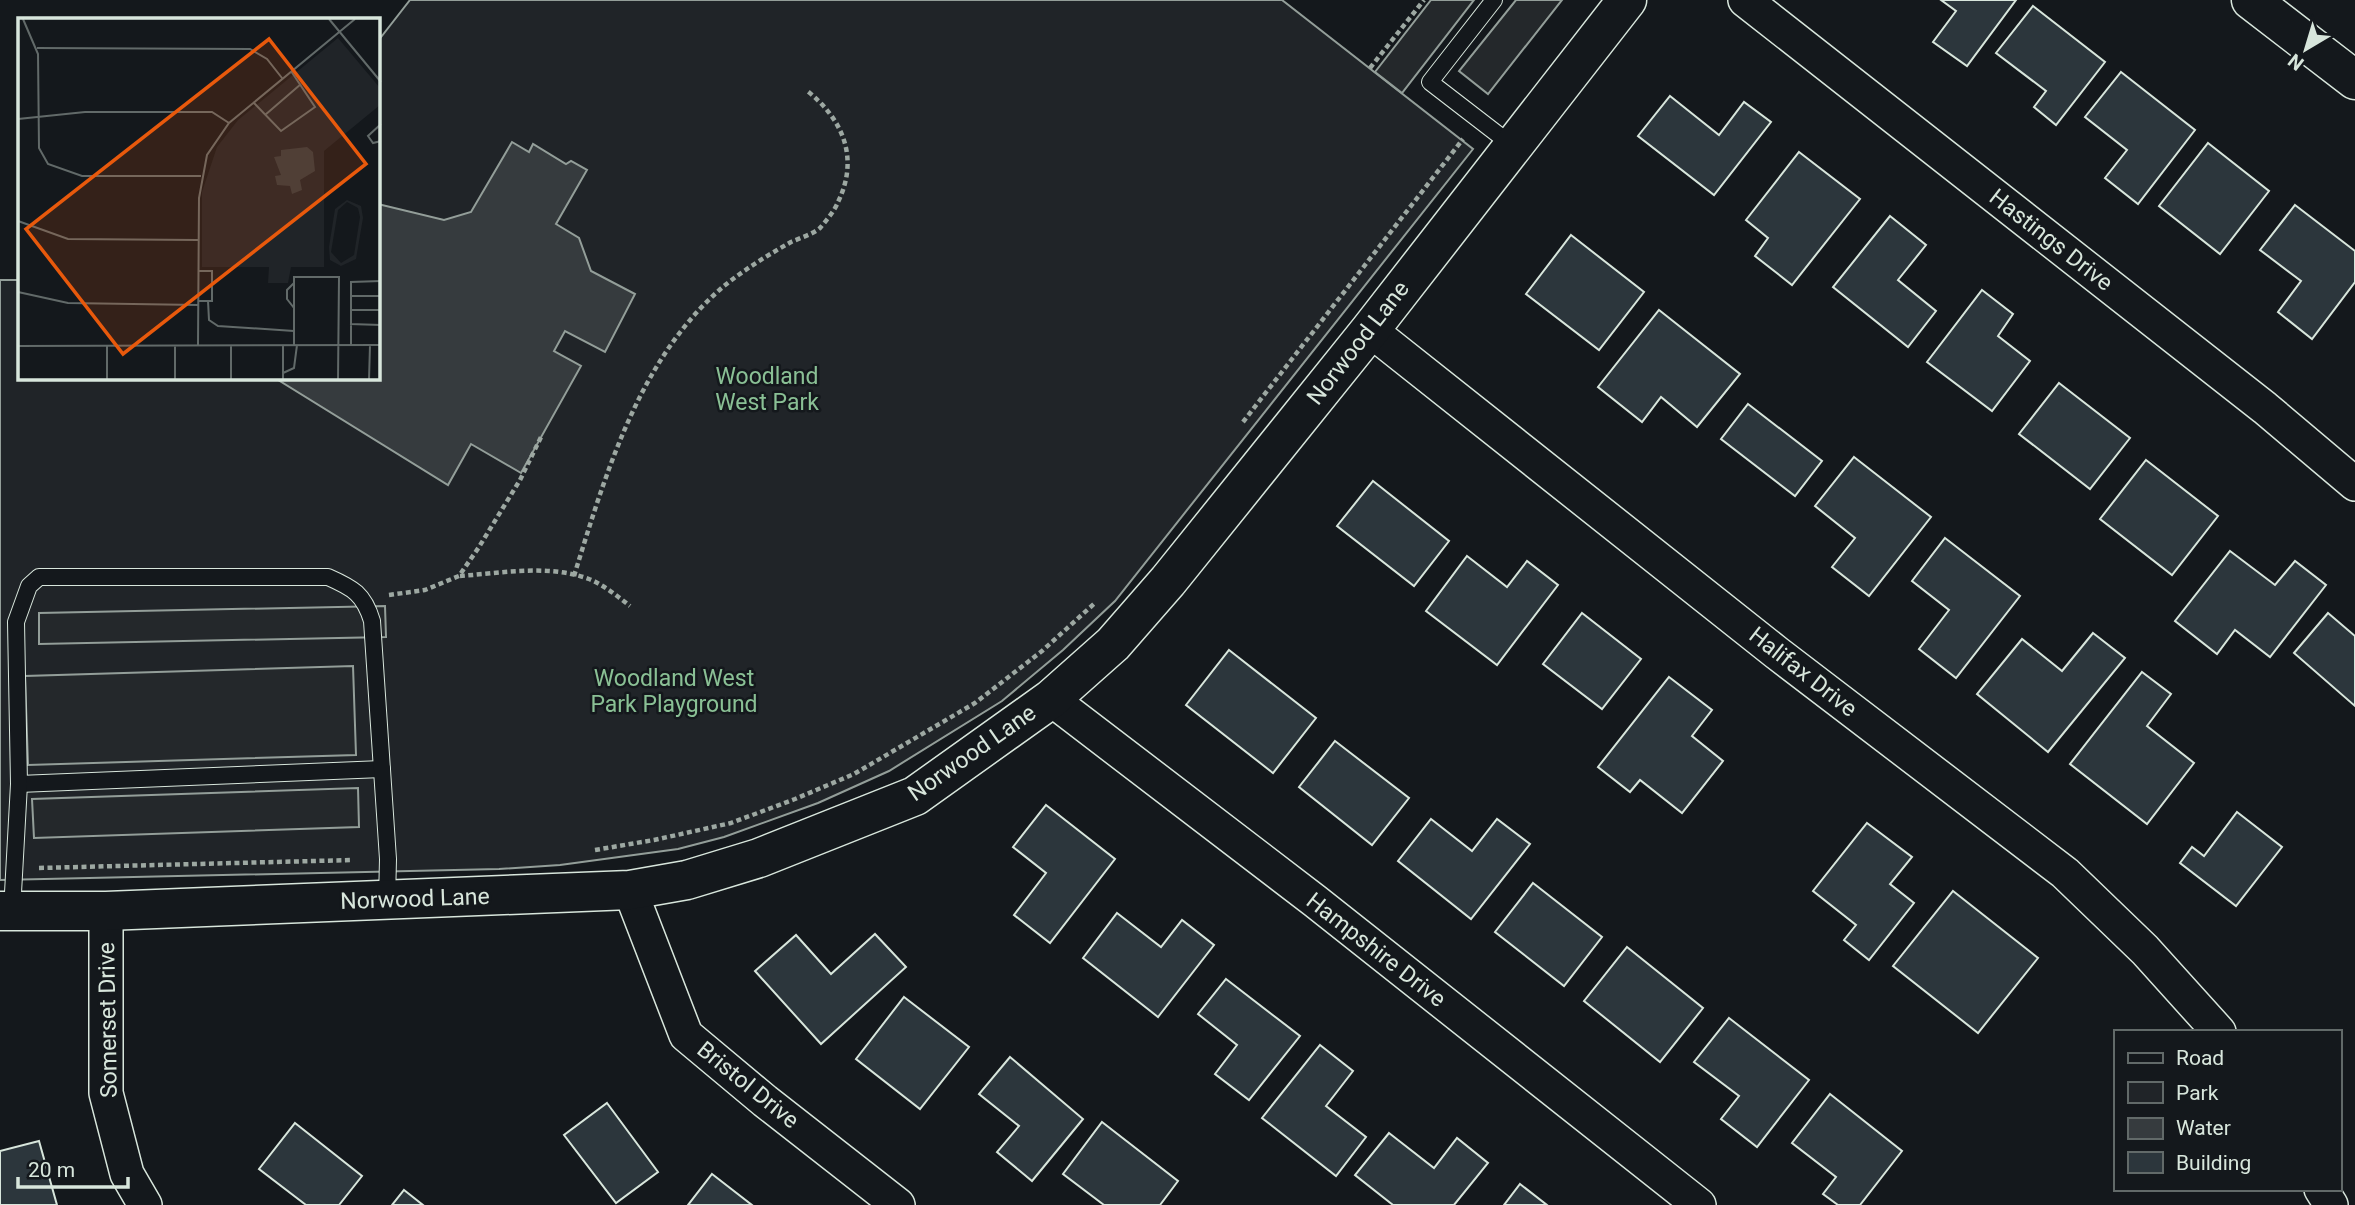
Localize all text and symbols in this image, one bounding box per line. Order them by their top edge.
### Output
north arrow [2271,14,2341,84]
inset map [18,18,380,380]
text: N [2283,49,2308,75]
street label: Hastings Drive [1984,184,2118,296]
street label: Norwood Lane [1301,276,1415,410]
park label: Woodland West Park [715,363,819,416]
street label: Halifax Drive [1744,622,1862,722]
park label: Woodland West Park Playground [590,665,758,718]
street label: Norwood Lane [903,699,1041,807]
street label: Norwood Lane [340,883,490,915]
street label: Hampshire Drive [1301,887,1451,1013]
street label: Somerset Drive [93,942,123,1098]
legend [2114,1030,2341,1191]
street label: Bristol Drive [692,1036,804,1134]
text: Road [2176,1046,2224,1070]
text: Park [2176,1081,2219,1105]
text: Water [2176,1116,2231,1140]
scale bar [18,1146,128,1190]
text: Building [2176,1151,2251,1175]
text: 20 m [28,1158,75,1182]

